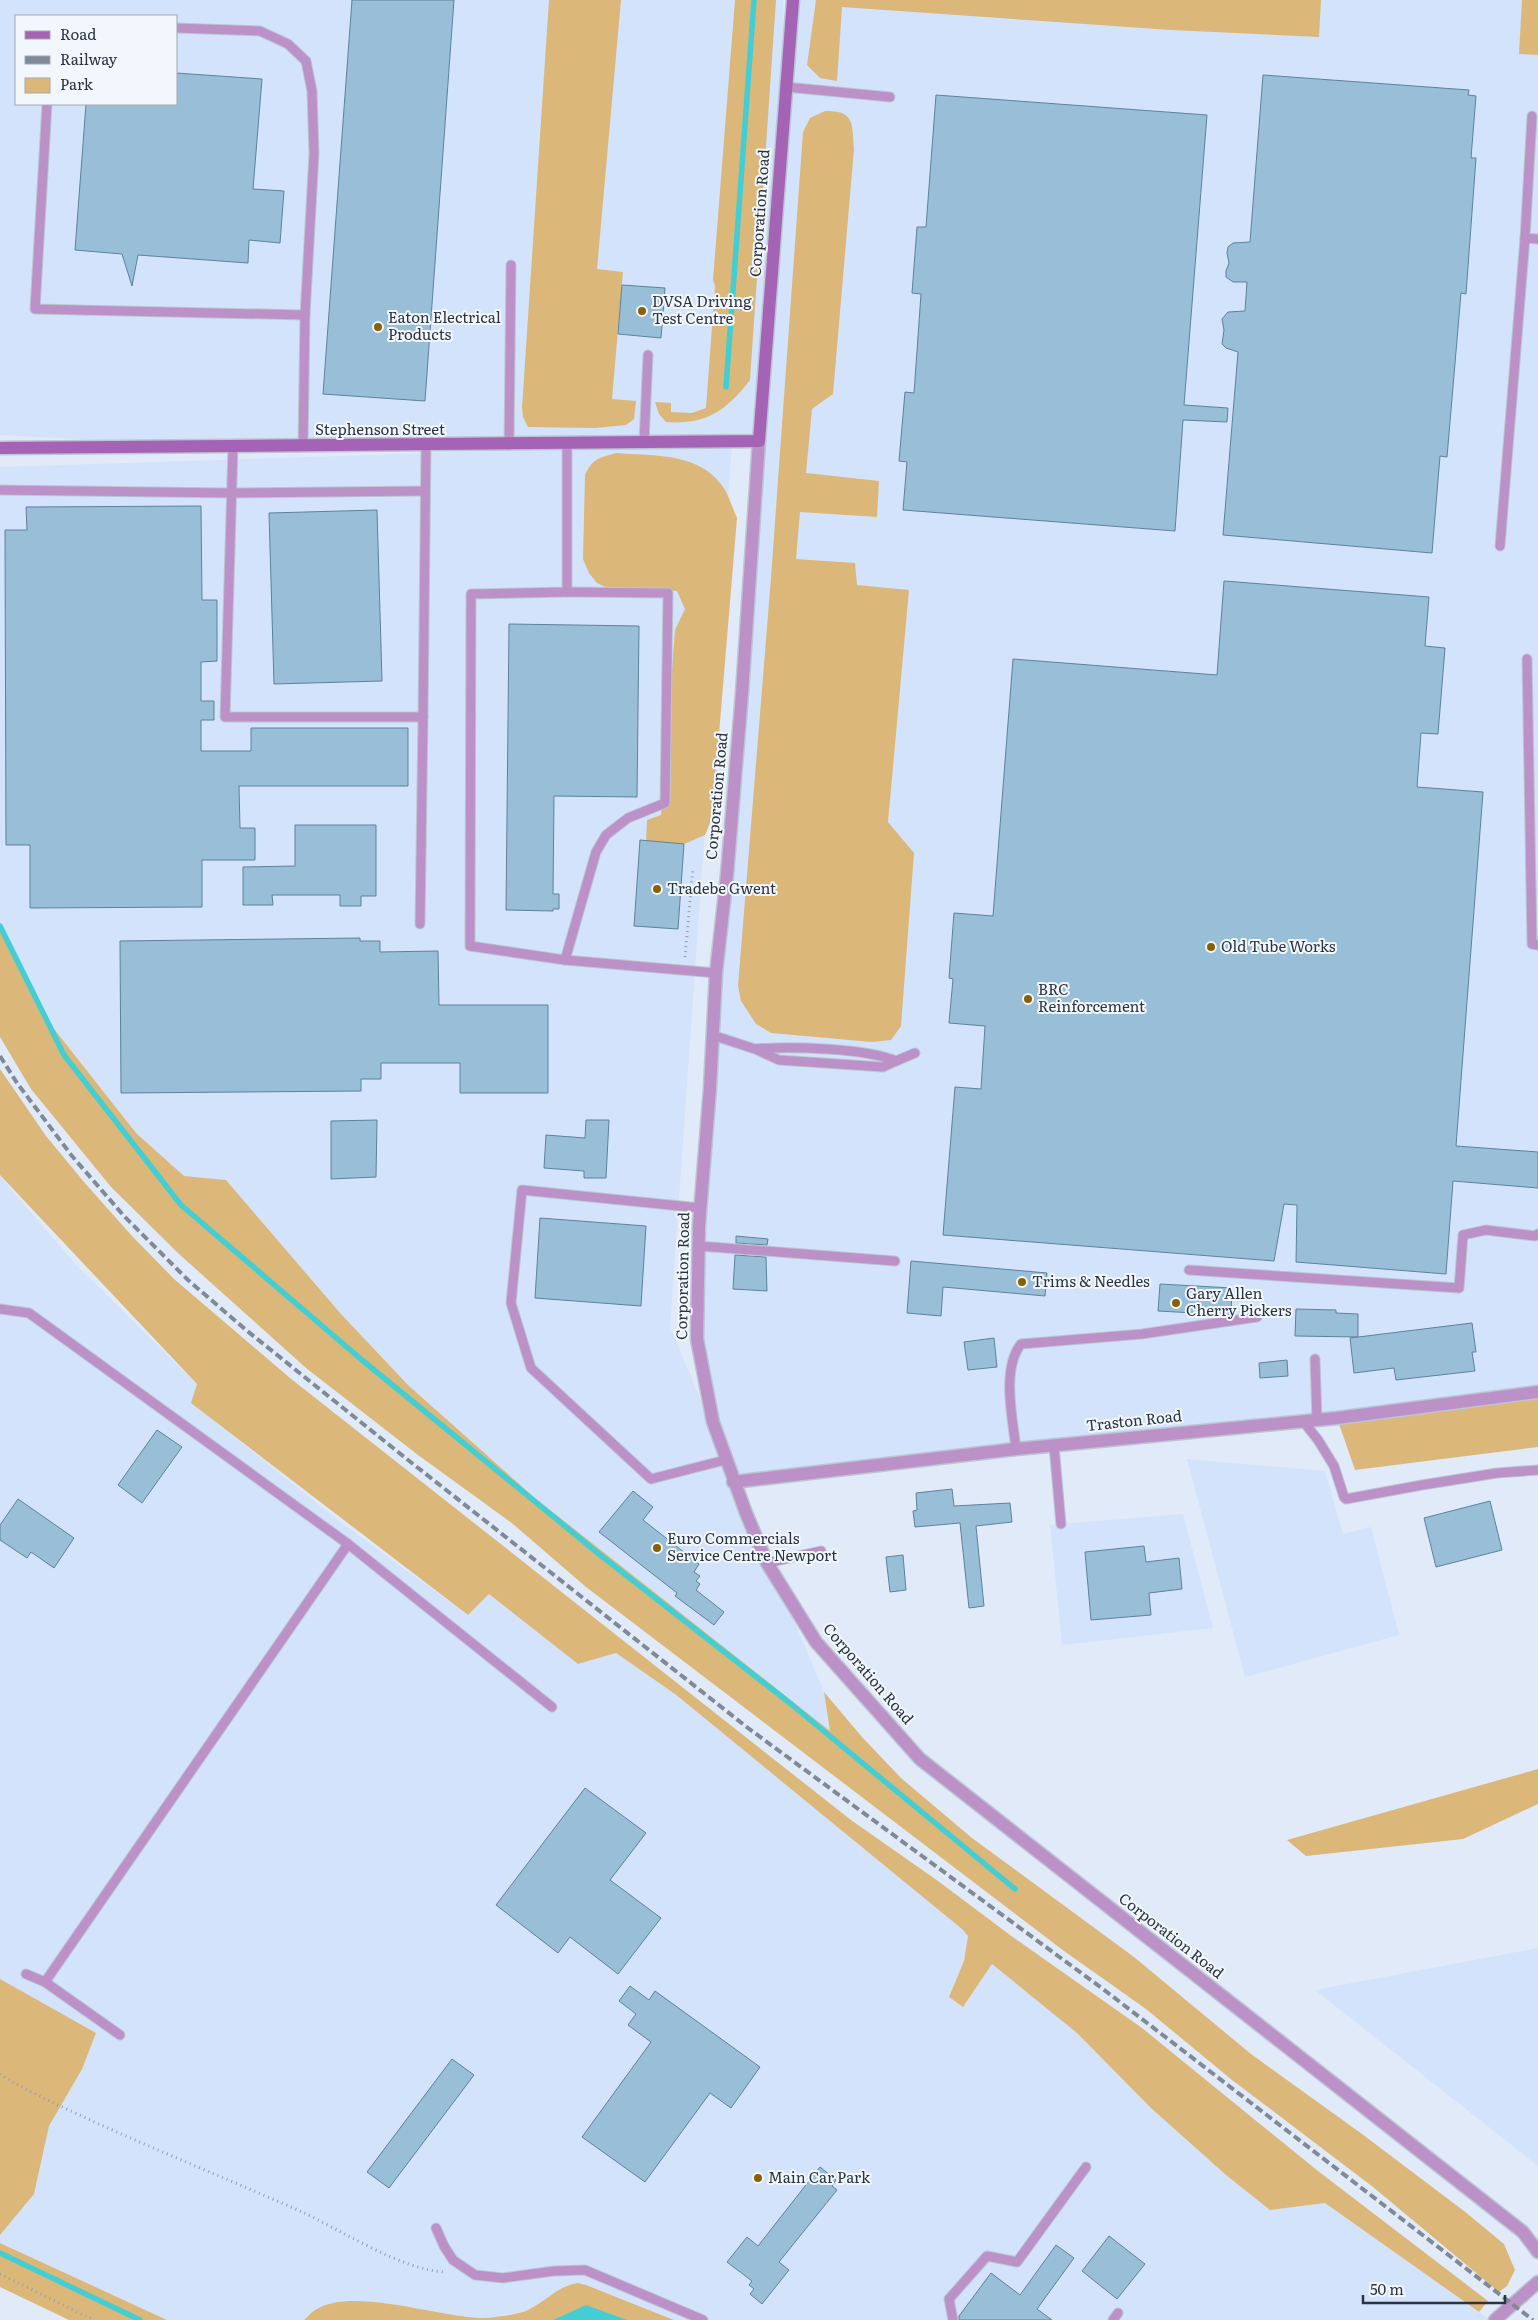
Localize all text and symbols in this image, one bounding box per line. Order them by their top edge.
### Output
legend [15,15,178,105]
text: Road [60,22,96,45]
text: Railway [60,47,118,70]
text: Park [60,72,94,95]
street label: Corporation Road [743,148,774,277]
place label: DVSA Driving Test Centre [652,289,752,329]
place label: Eaton Electrical Products [388,305,501,345]
marker: DVSA Driving Test Centre [636,305,648,317]
marker: Eaton Electrical Products [372,321,384,333]
street label: Stephenson Street [315,417,445,440]
street label: Corporation Road [698,731,733,861]
place label: Tradebe Gwent [667,876,776,899]
marker: Tradebe Gwent [651,883,663,895]
place label: Old Tube Works [1221,934,1336,957]
marker: Old Tube Works [1205,941,1217,953]
place label: BRC Reinforcement [1038,977,1145,1017]
marker: BRC Reinforcement [1022,993,1034,1005]
street label: Corporation Road [669,1212,694,1340]
place label: Trims & Needles [1032,1269,1150,1292]
marker: Trims & Needles [1016,1276,1028,1288]
place label: Gary Allen Cherry Pickers [1186,1281,1292,1321]
marker: Gary Allen Cherry Pickers [1170,1297,1182,1309]
street label: Traston Road [1085,1403,1183,1436]
place label: Euro Commercials Service Centre Newport [667,1526,837,1566]
marker: Euro Commercials Service Centre Newport [651,1542,663,1554]
street label: Corporation Road [819,1617,920,1729]
street label: Corporation Road [1114,1886,1229,1983]
place label: Main Car Park [768,2165,871,2188]
marker: Main Car Park [752,2172,764,2184]
scale bar [1363,2272,1506,2304]
text: 50 m [1370,2277,1404,2300]

